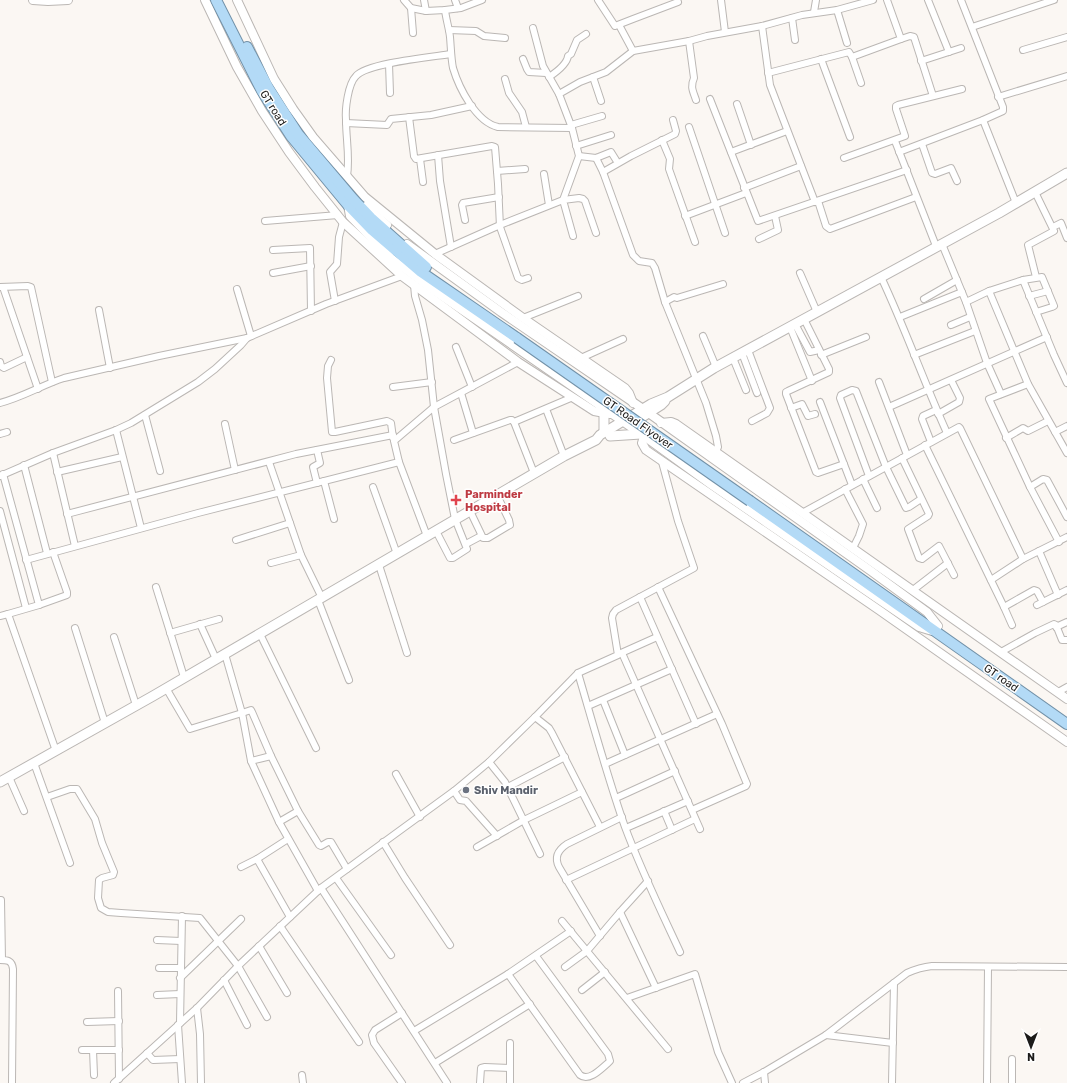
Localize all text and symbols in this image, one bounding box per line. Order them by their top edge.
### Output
street label: GT road [257,88,289,128]
street label: GT Road Flyover [601,394,676,452]
place label: Parminder Hospital [465,488,523,514]
marker: Parminder Hospital [450,494,462,506]
street label: GT road [981,661,1021,695]
place label: Shiv Mandir [474,784,538,797]
marker: Shiv Mandir [461,785,471,795]
north arrow [1011,1027,1051,1067]
text: N [1027,1050,1035,1063]

